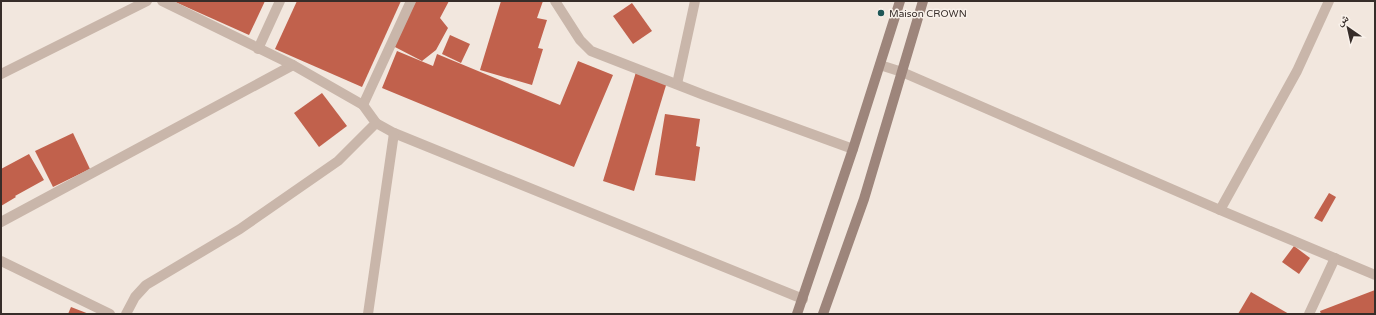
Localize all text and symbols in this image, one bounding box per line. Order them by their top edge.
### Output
marker: Maison CROWN [876,8,886,18]
place label: Maison CROWN [889,8,967,20]
north arrow [1328,8,1368,48]
text: ش [1334,11,1352,30]

